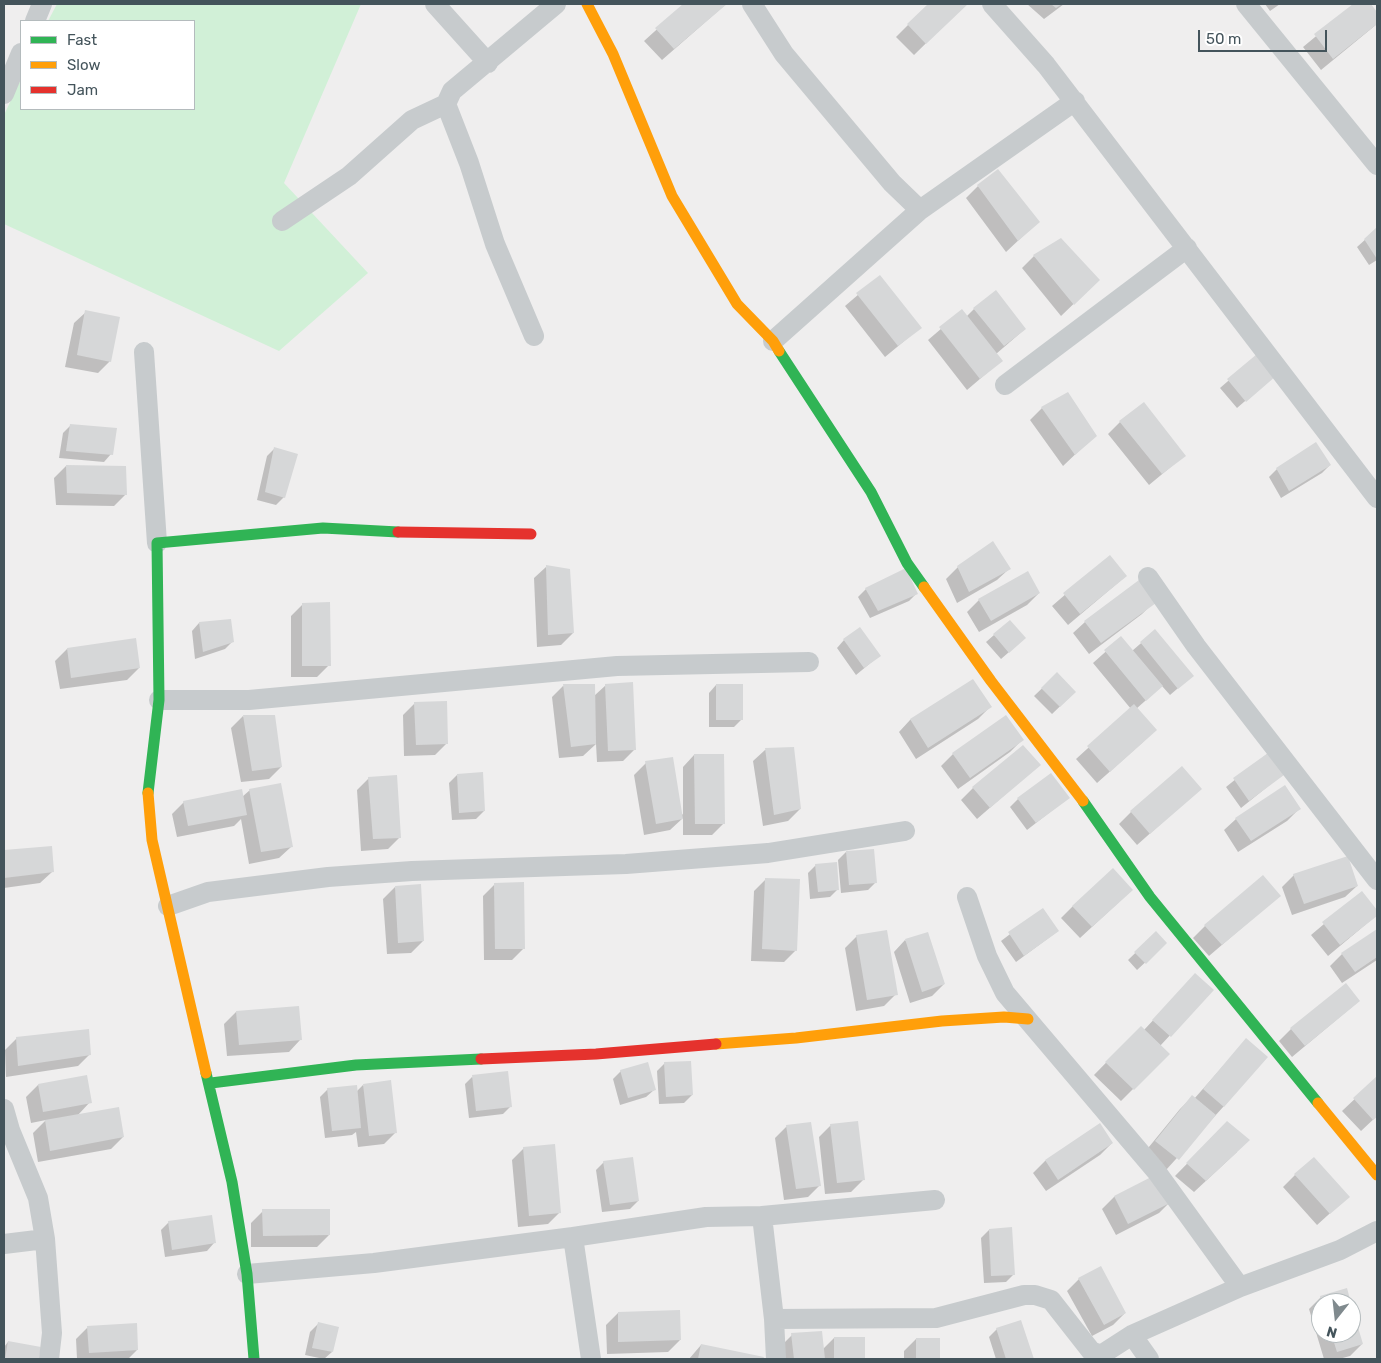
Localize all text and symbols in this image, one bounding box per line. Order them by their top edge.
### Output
legend [20,20,195,110]
scale bar [1201,20,1330,52]
text: 50 m [1206,30,1241,48]
text: Fast [67,31,97,49]
text: Slow [67,56,100,74]
text: Jam [67,81,98,99]
north arrow [1311,1293,1361,1343]
text: N [1325,1322,1339,1342]

